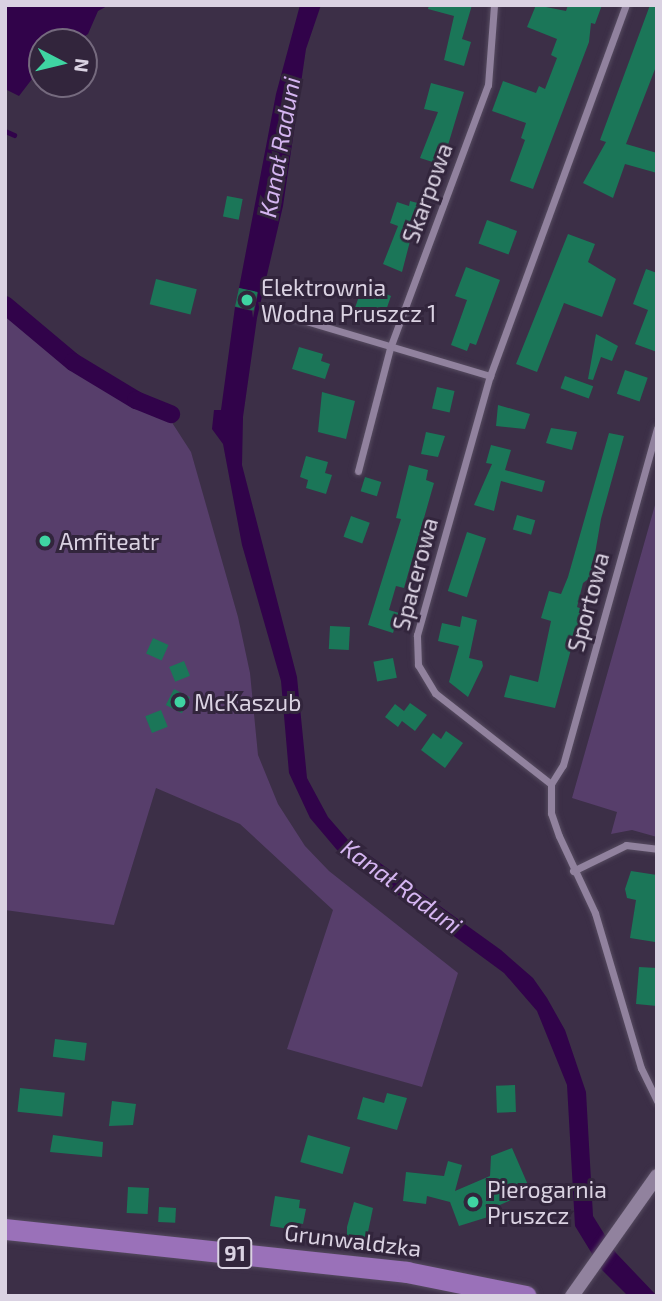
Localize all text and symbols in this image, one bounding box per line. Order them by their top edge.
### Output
north arrow [28,28,98,98]
text: N [70,57,95,74]
water label: Kanał Raduni [252,74,306,220]
street label: Skarpowa [396,139,458,247]
place label: Elektrownia Wodna Pruszcz 1 [261,273,436,327]
marker: Elektrownia Wodna Pruszcz 1 [239,292,255,308]
street label: Spacerowa [387,515,443,633]
place label: Amfiteatr [59,527,159,555]
marker: Amfiteatr [37,533,53,549]
street label: Sportowa [561,549,615,655]
place label: McKaszub [194,688,301,716]
marker: McKaszub [172,694,188,710]
water label: Kanał Raduni [336,832,468,940]
place label: Pierogarnia Pruszcz [487,1175,607,1229]
marker: Pierogarnia Pruszcz [465,1194,481,1210]
street label: Grunwaldzka [283,1218,423,1262]
road number: 91 [216,1236,254,1270]

